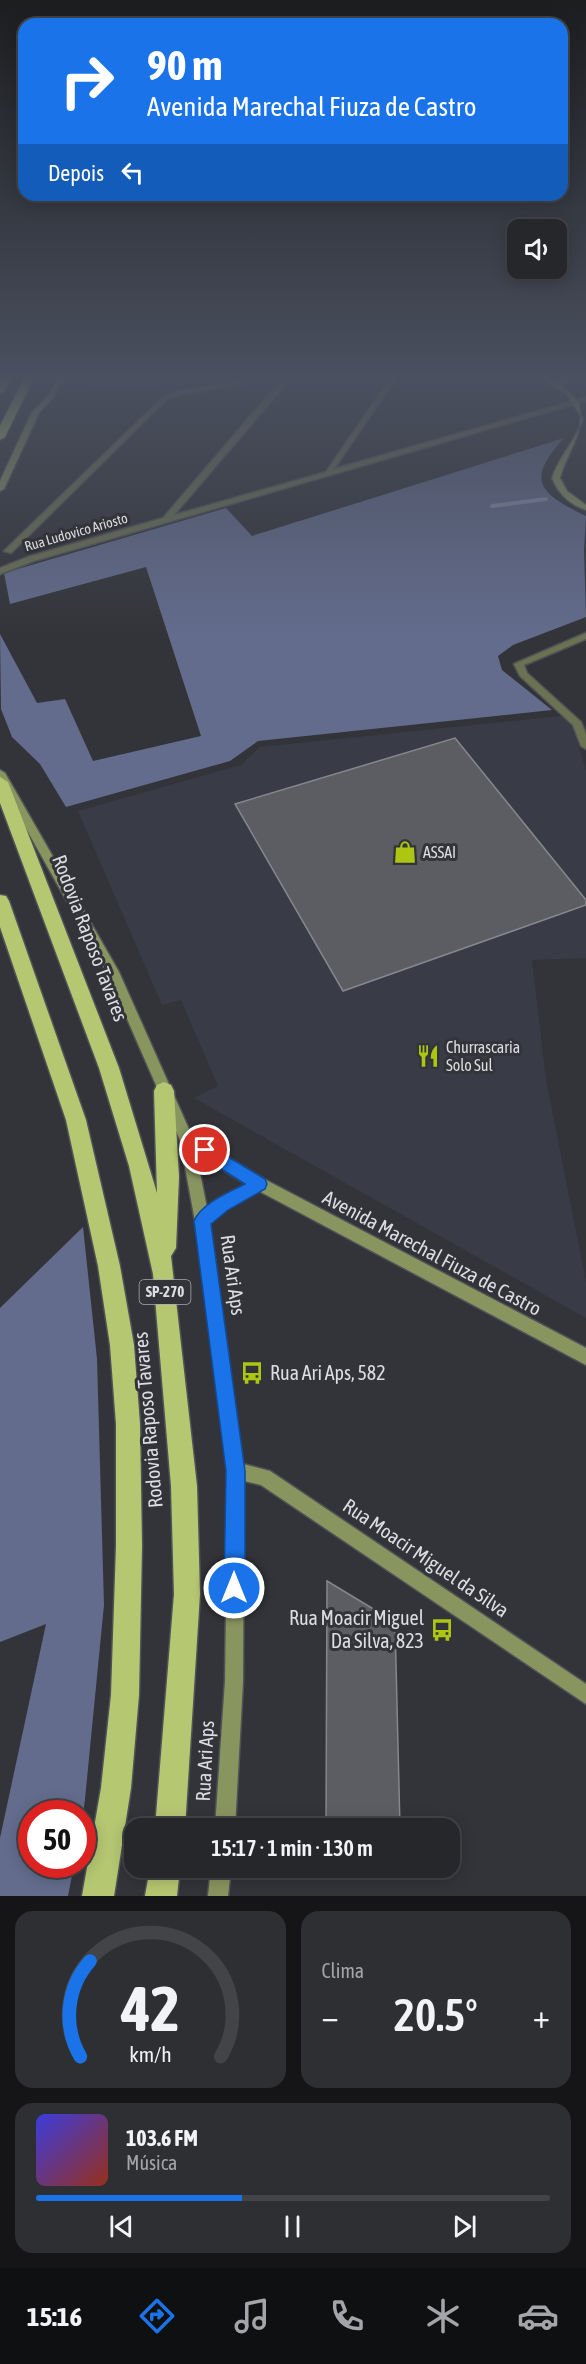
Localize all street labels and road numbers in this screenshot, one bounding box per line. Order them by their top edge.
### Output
street label: Rua Ludovico Ariosto [23,510,129,554]
street label: Rodovia Raposo Tavares [48,851,133,1024]
street label: Avenida Marechal Fiuza de Castro [319,1185,545,1320]
street label: Rua Ari Aps [216,1233,251,1317]
road number: SP-270 [140,1280,190,1304]
street label: Rodovia Raposo Tavares [128,1331,167,1509]
street label: Rua Moacir Miguel da Silva [339,1494,513,1622]
street label: Rua Ari Aps [191,1720,218,1802]

